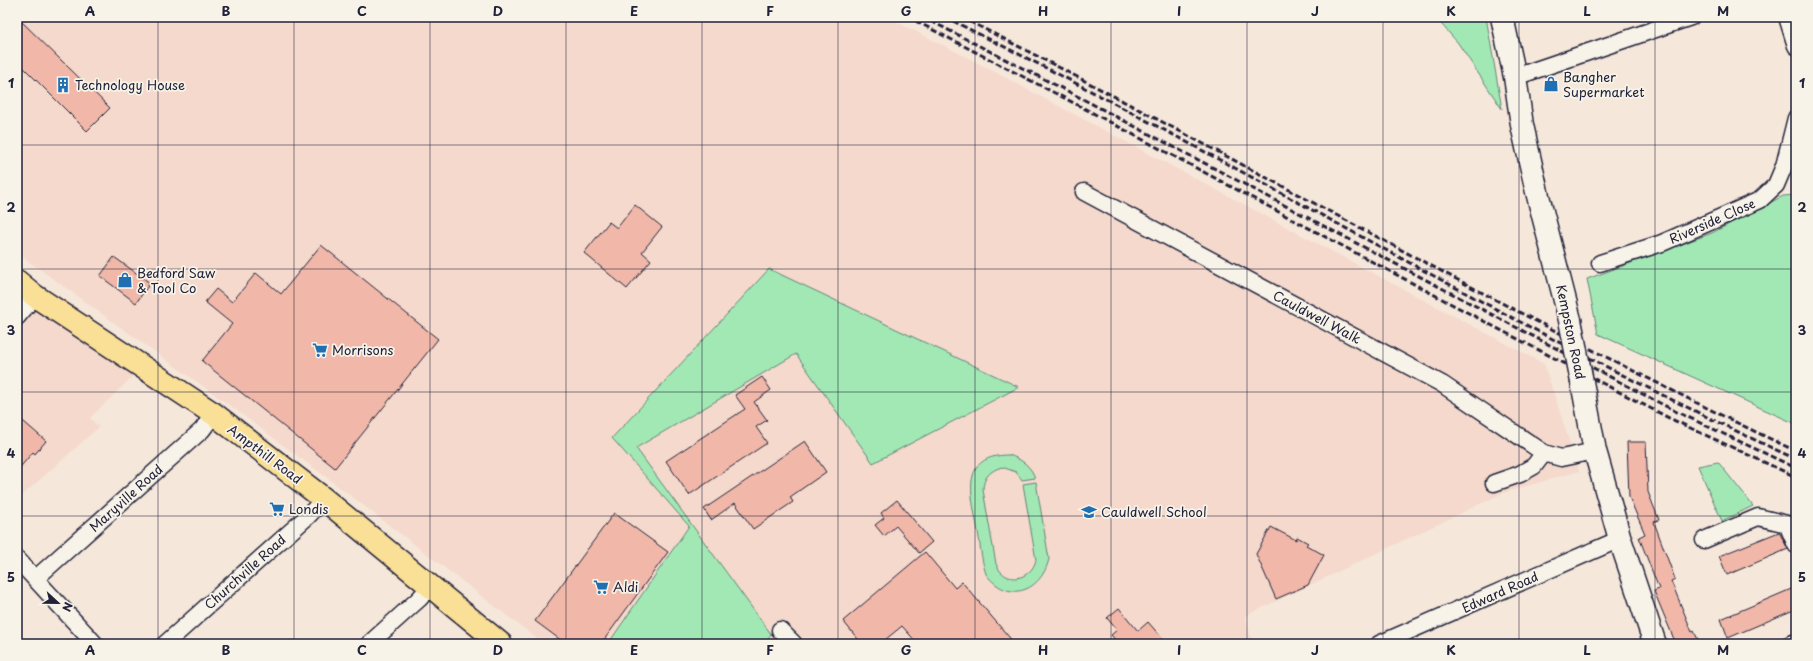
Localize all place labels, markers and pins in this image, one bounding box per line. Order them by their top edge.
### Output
place label: Bangher Supermarket [1563,67,1645,101]
place label: Technology House [75,75,185,94]
shop icon: Bangher Supermarket [1542,75,1560,93]
building icon: Technology House [54,76,72,94]
place label: Bedford Saw & Tool Co [137,263,216,297]
shop icon: Bedford Saw & Tool Co [116,271,134,289]
place label: Morrisons [332,340,394,359]
supermarket icon: Morrisons [311,341,329,359]
place label: Londis [289,499,329,518]
supermarket icon: Londis [268,500,286,518]
place label: Cauldwell School [1101,502,1207,521]
school or university icon: Cauldwell School [1080,503,1098,521]
place label: Aldi [613,577,638,596]
supermarket icon: Aldi [592,578,610,596]

